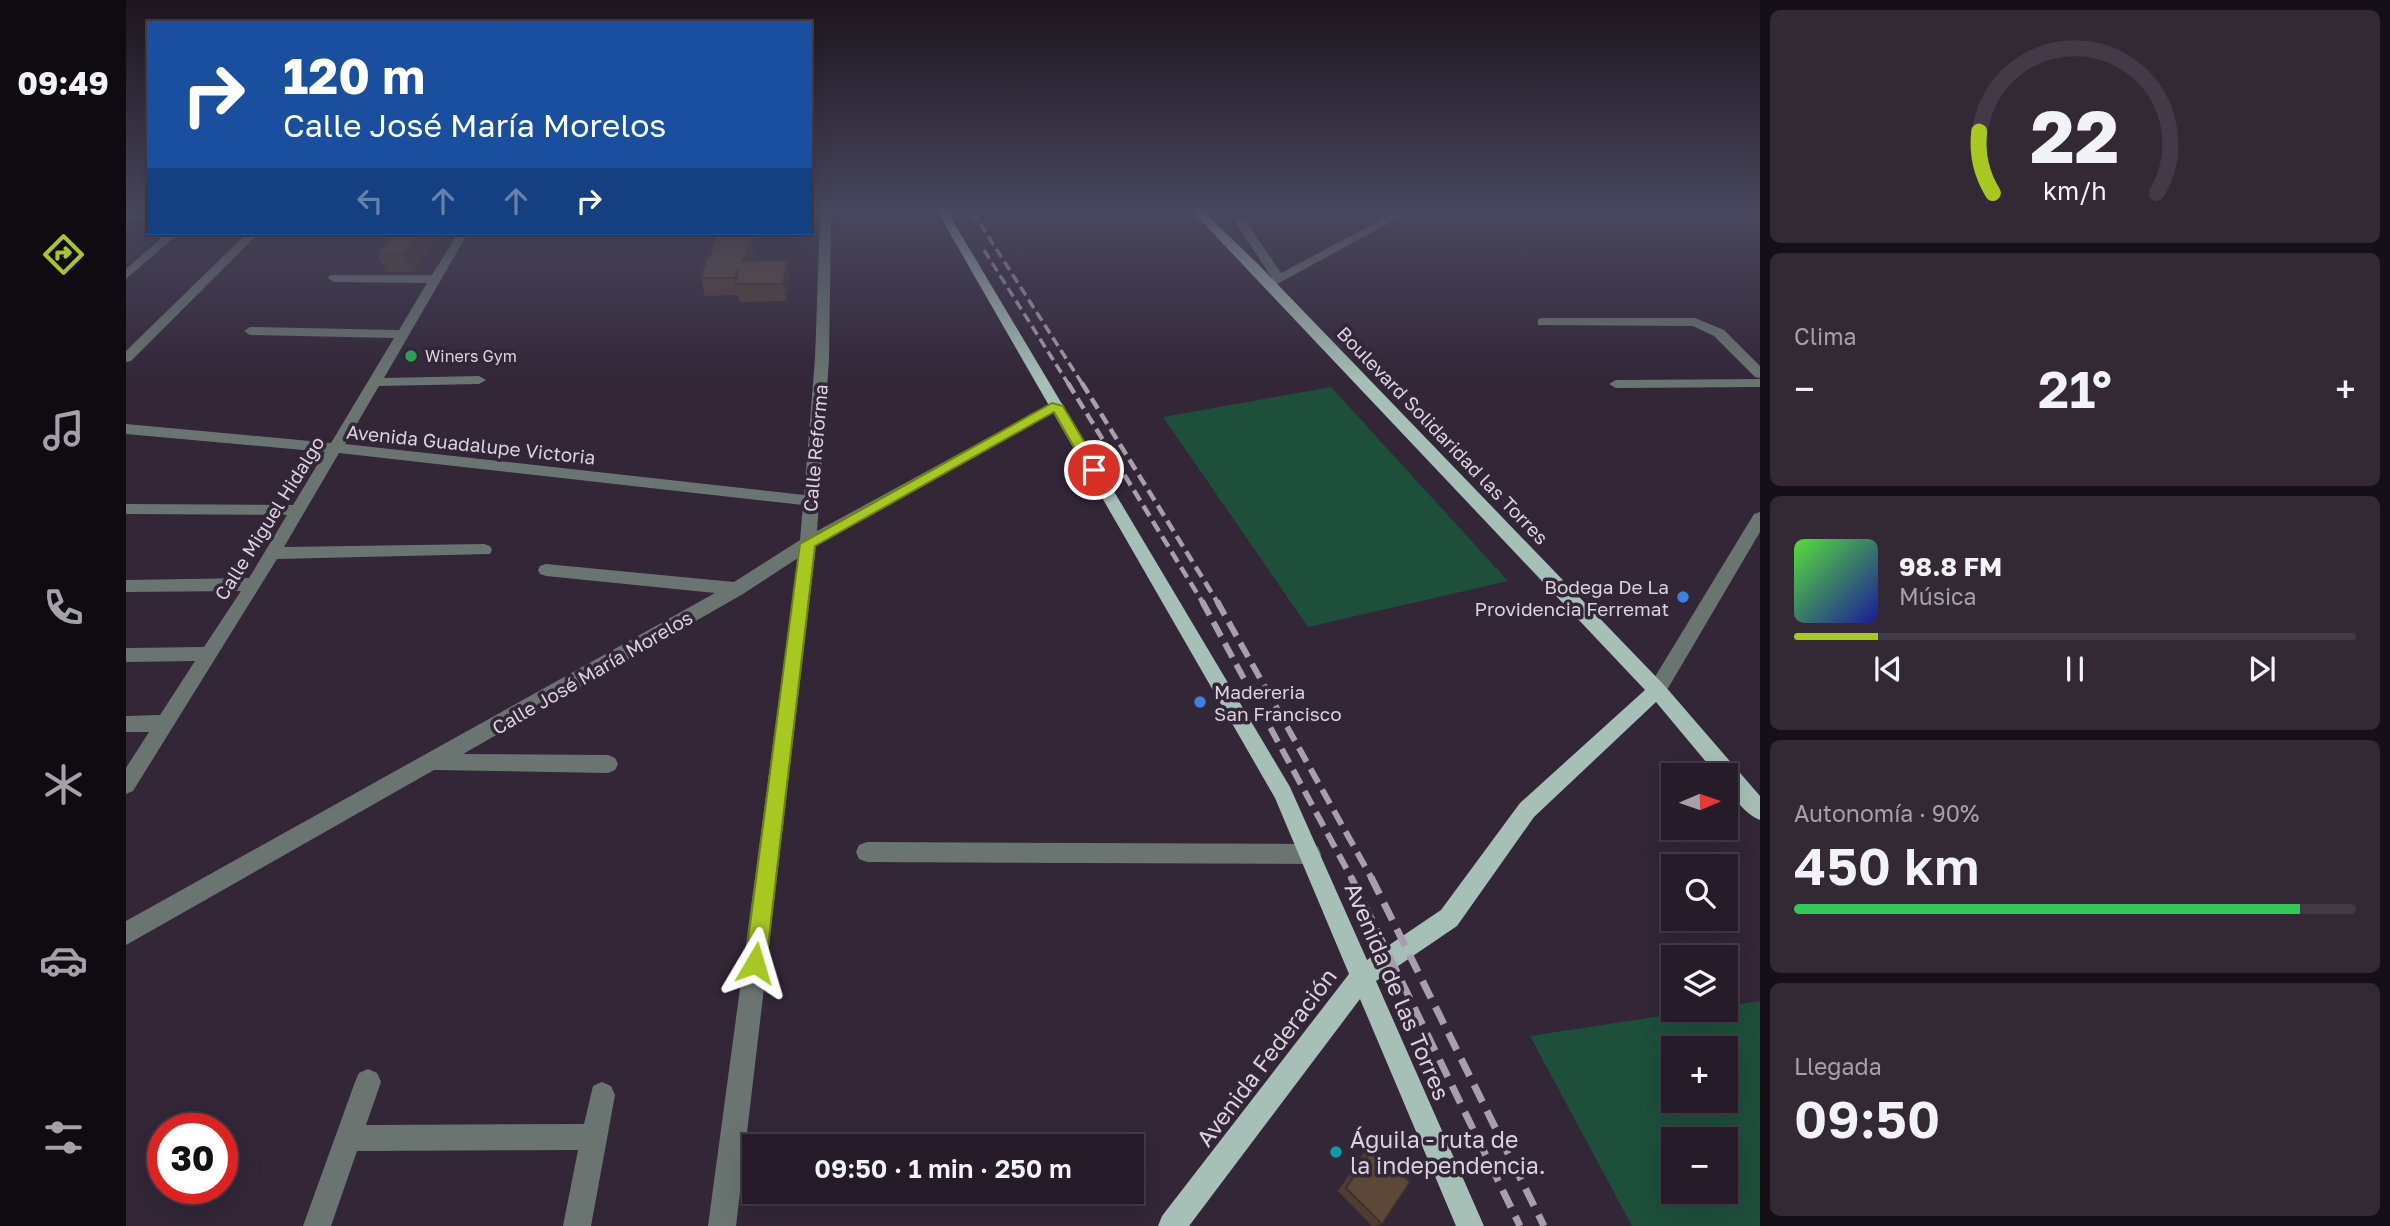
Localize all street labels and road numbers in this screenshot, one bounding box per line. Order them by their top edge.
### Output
street label: Boulevard Solidaridad las Torres [1333,321,1553,549]
street label: Calle Reforma [798,383,832,513]
street label: Avenida Guadalupe Victoria [345,419,597,469]
street label: Calle Miguel Hidalgo [209,432,329,604]
street label: Calle José María Morelos [488,605,696,739]
street label: Avenida de las Torres [1339,878,1457,1104]
street label: Avenida Federación [1190,962,1342,1152]

